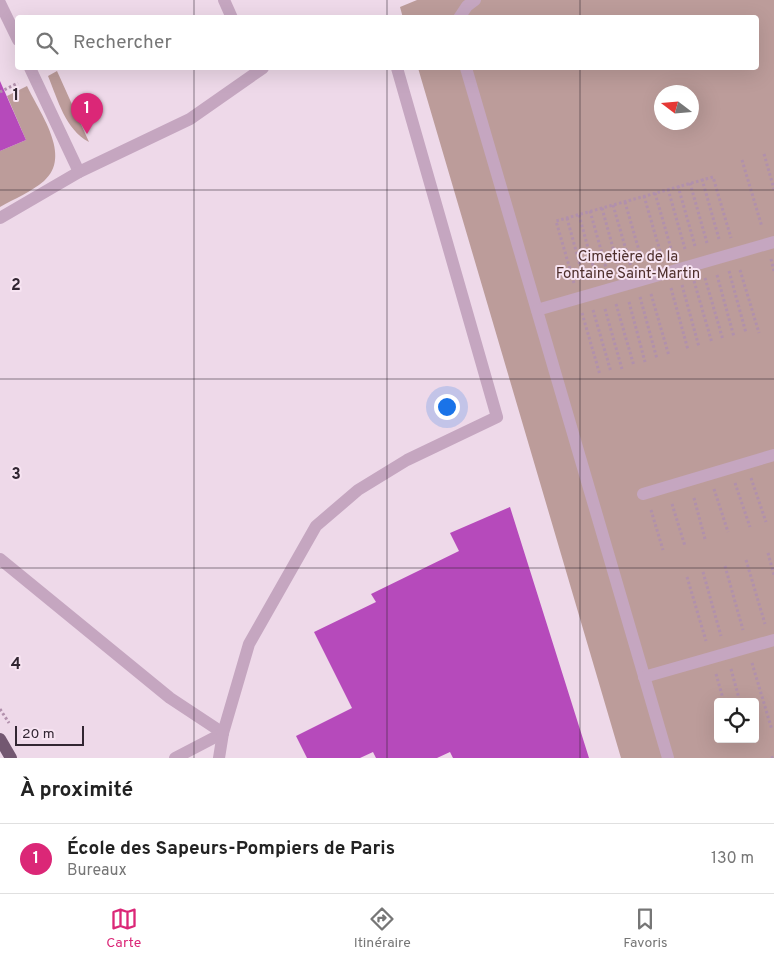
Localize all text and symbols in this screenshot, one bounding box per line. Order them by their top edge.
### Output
search box [15,15,759,70]
icon: search [33,29,61,57]
text: Rechercher [73,31,172,55]
north arrow [654,85,699,130]
text: 1 [13,86,19,106]
pin: 1 [71,93,103,134]
park label: Cimetière de la Fontaine Saint-Martin [556,248,700,284]
text: 2 [11,276,21,296]
your location [434,394,460,420]
text: 3 [11,465,21,485]
text: 4 [11,655,21,675]
map controls [714,698,759,743]
button: locate [714,698,759,743]
scale bar [15,723,84,746]
text: 20 m [22,726,55,743]
text: À proximité [20,777,133,804]
text: École des Sapeurs-Pompiers de Paris [67,837,395,861]
text: 1 [33,849,39,869]
text: 130 m [711,849,754,869]
text: Bureaux [67,861,127,881]
tab: Carte [106,905,141,952]
tab: Itinéraire [354,905,411,952]
tab: Favoris [623,905,668,952]

